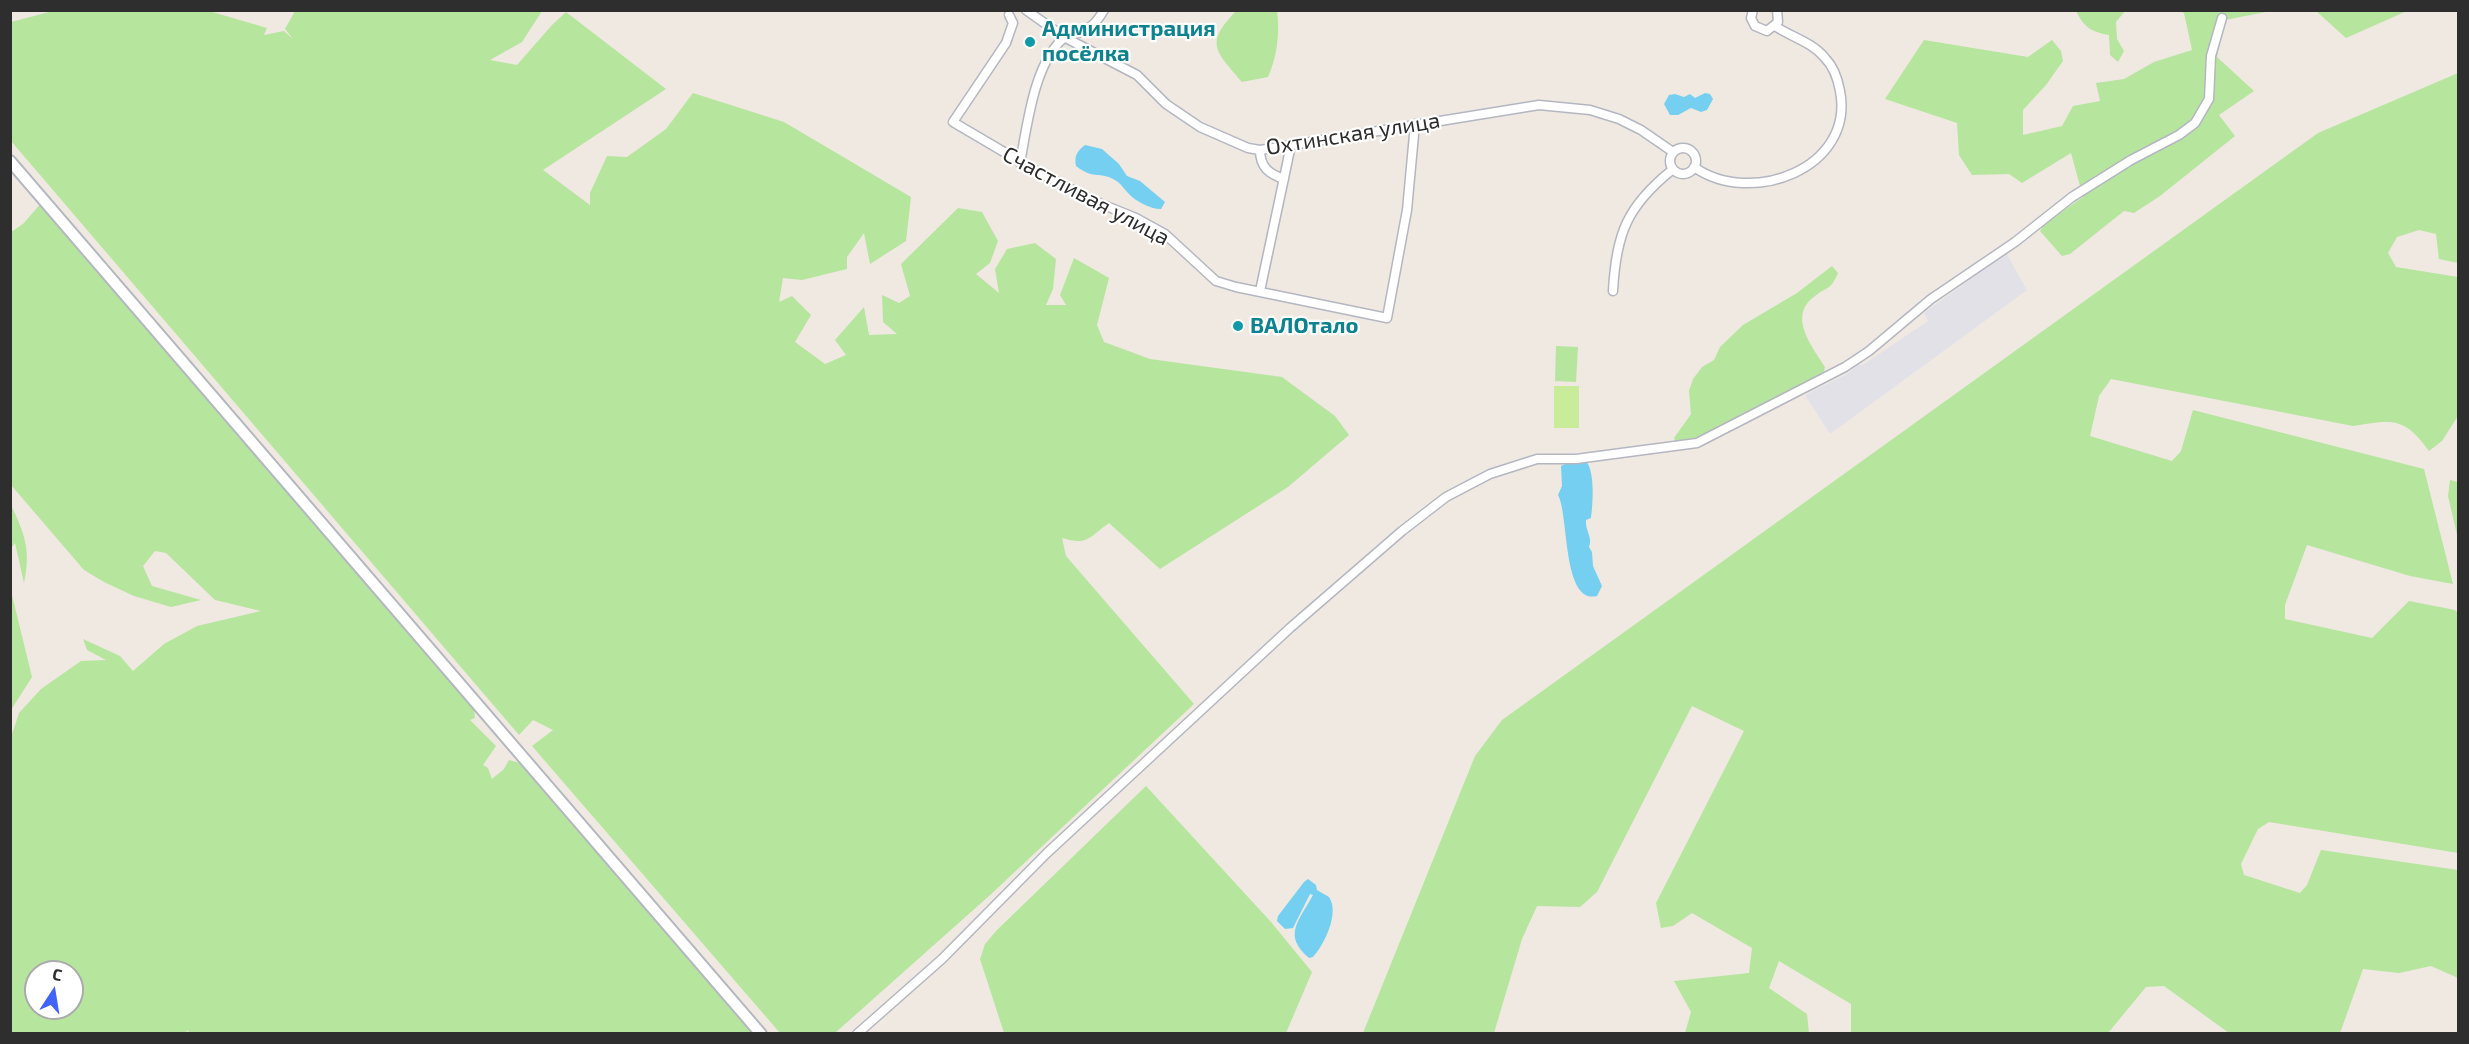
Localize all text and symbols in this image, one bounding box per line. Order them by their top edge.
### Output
place label: Администрация посёлка [1042,16,1216,68]
marker: Администрация посёлка [1023,35,1037,49]
street label: Охтинская улица [1264,107,1442,161]
street label: Счастливая улица [998,141,1174,251]
place label: ВАЛОтало [1250,313,1359,339]
marker: ВАЛОтало [1231,319,1245,333]
north arrow [24,960,84,1020]
text: С [51,964,64,984]

